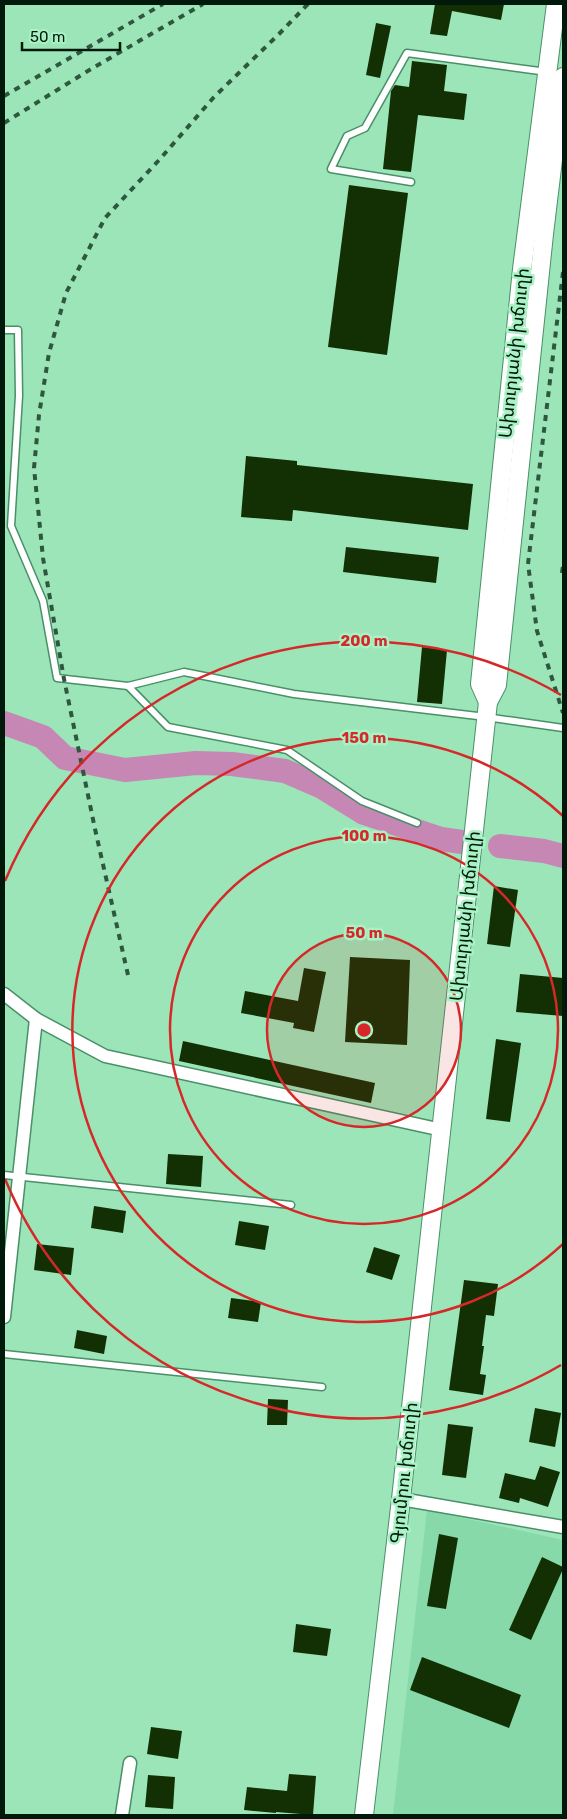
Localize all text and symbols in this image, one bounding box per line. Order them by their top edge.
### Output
scale bar [22,20,120,52]
text: 50 m [30,28,65,46]
street label: Ախուրյանի խճուղի [494,267,534,439]
text: 200 m [340,632,388,650]
text: 150 m [342,729,386,747]
text: 100 m [342,827,386,845]
street label: Ախուրյանի խճուղի [445,830,485,1002]
text: 50 m [346,924,382,942]
centre of rings [355,1021,373,1039]
street label: Գյումրու խճուղի [386,1401,422,1545]

